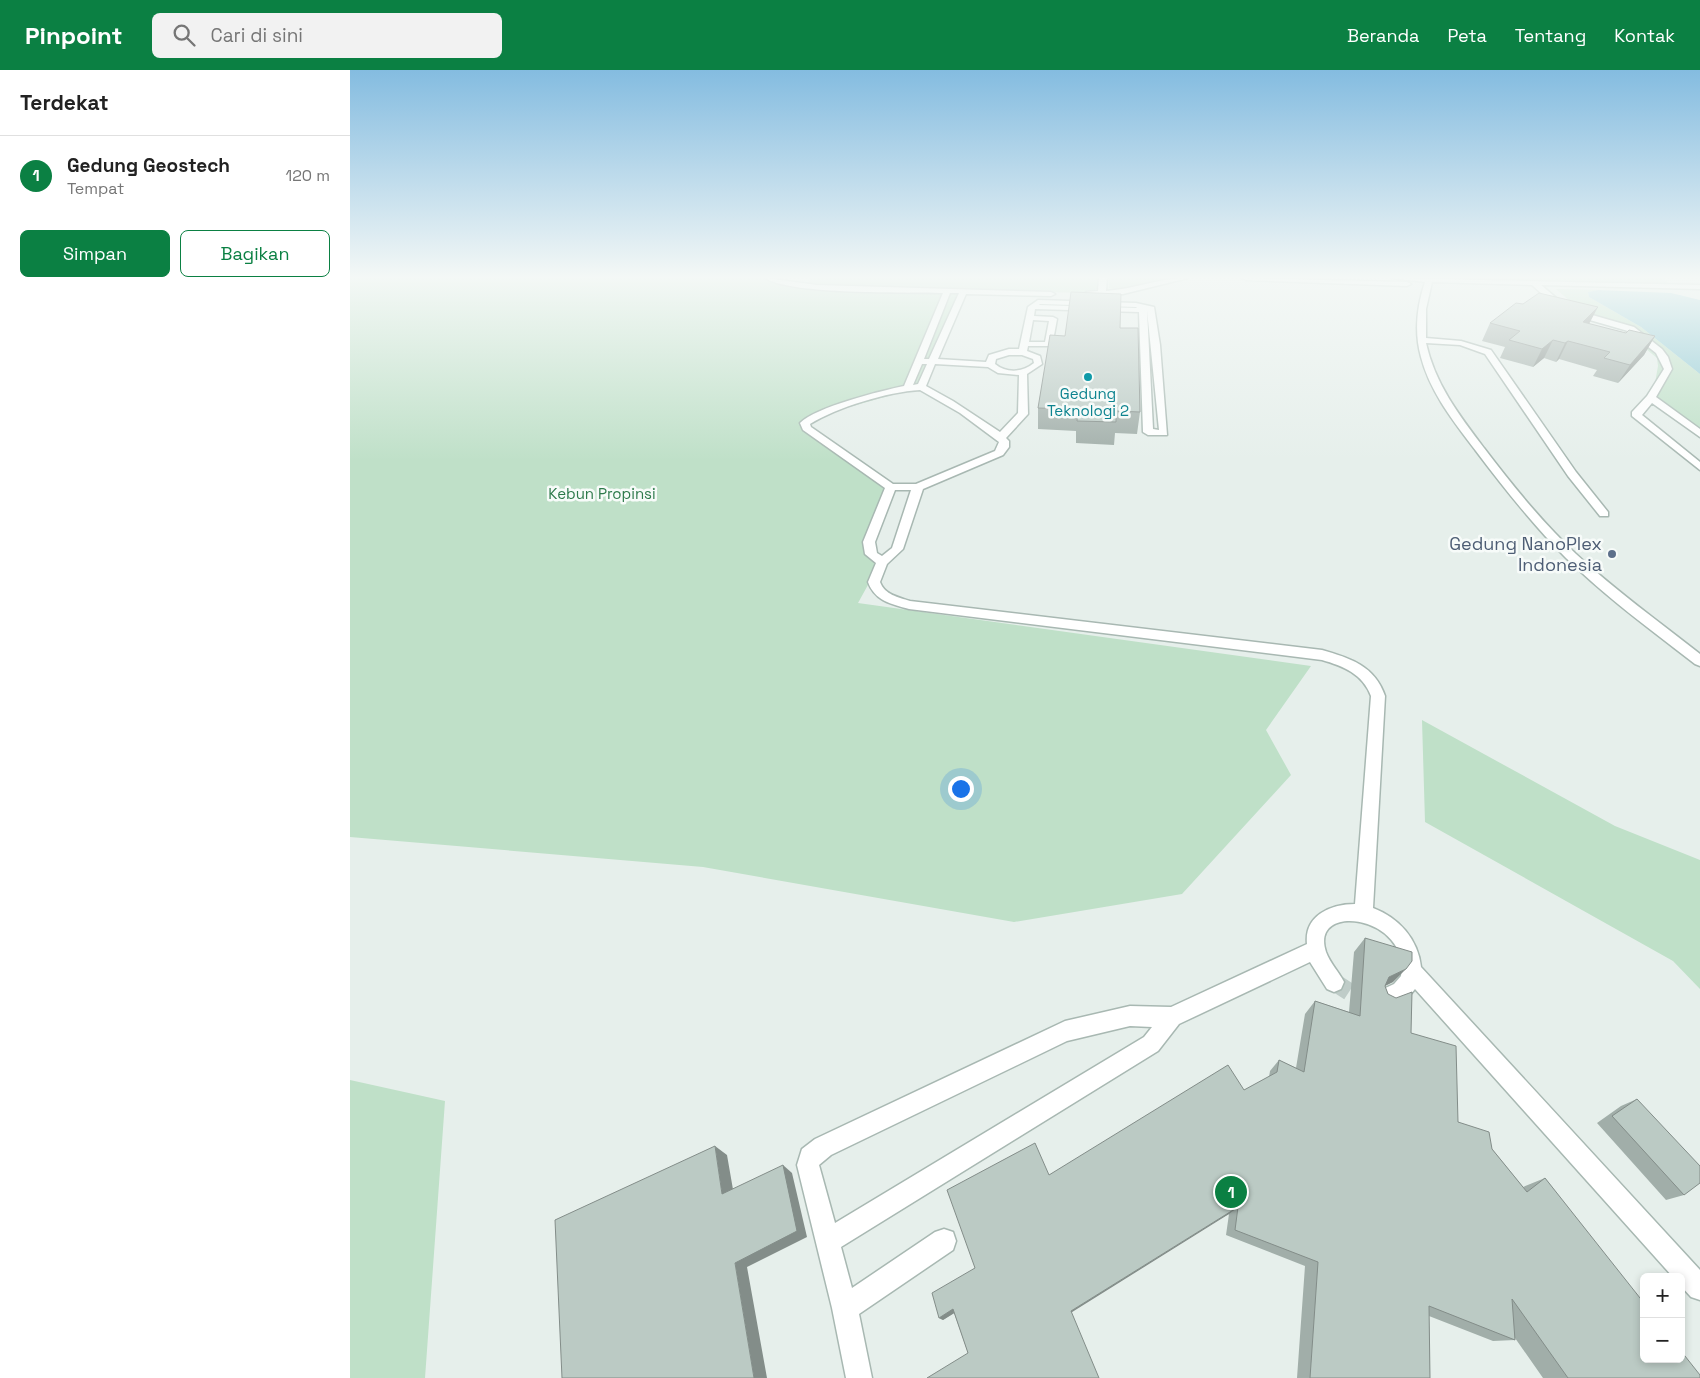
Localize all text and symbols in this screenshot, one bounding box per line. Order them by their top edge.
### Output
search box [152,13,502,58]
text: Pinpoint [25,20,122,51]
icon: search [170,21,198,49]
text: Cari di sini [210,23,303,48]
text: Beranda [1347,24,1419,47]
text: Peta [1447,24,1487,47]
text: Tentang [1515,24,1586,47]
text: Kontak [1614,24,1675,47]
text: Terdekat [20,89,109,116]
text: Gedung Geostech [67,153,230,178]
text: 1 [32,165,40,186]
text: 120 m [286,165,330,186]
text: Tempat [67,178,124,199]
button: Simpan [20,230,170,277]
button: Bagikan [180,230,330,277]
marker: Gedung Teknologi 2 [1082,371,1094,383]
place label: Gedung Teknologi 2 [1047,384,1129,420]
park label: Kebun Propinsi [548,484,656,503]
place label: Gedung NanoPlex Indonesia [1449,532,1602,576]
marker: Gedung NanoPlex Indonesia [1606,548,1618,560]
your location [948,776,974,802]
pin: 1 [1215,1173,1247,1211]
map controls [1640,1273,1685,1363]
button: + [1640,1273,1685,1318]
button: − [1640,1318,1685,1363]

